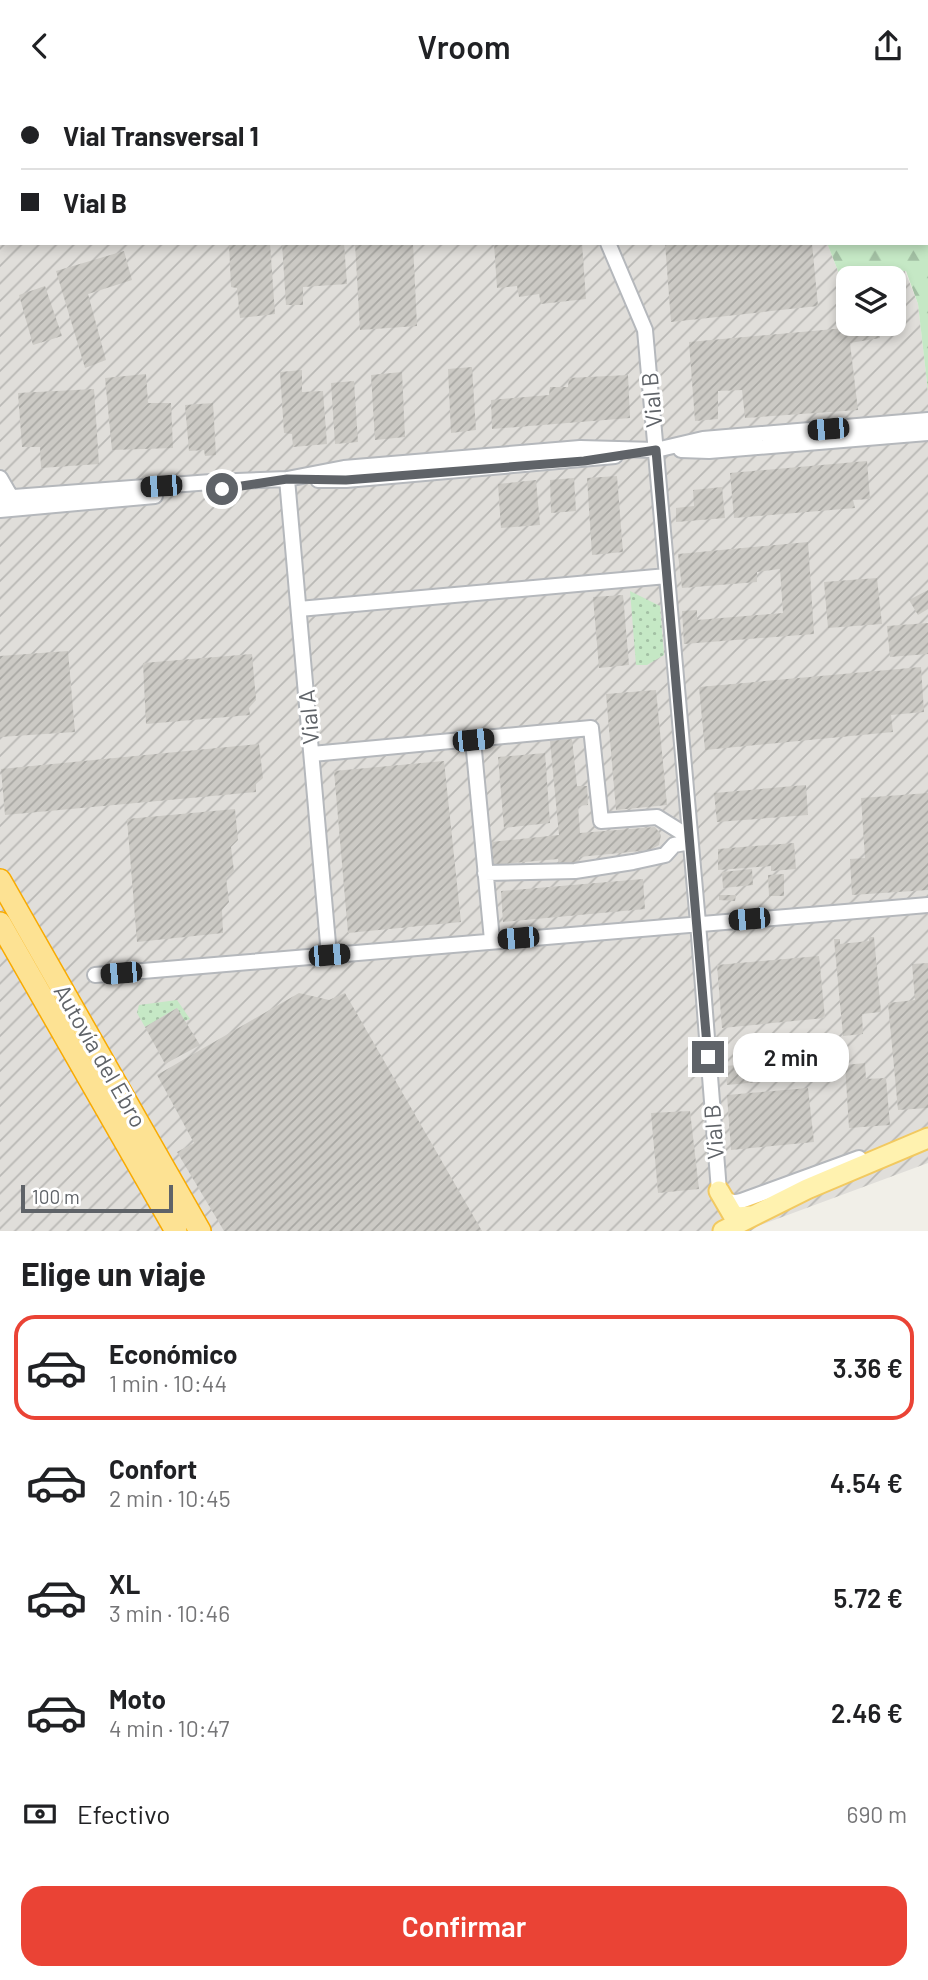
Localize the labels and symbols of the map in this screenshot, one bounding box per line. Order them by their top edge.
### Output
street label: Vial B [635,371,667,429]
car [807,417,850,441]
route start [206,473,238,505]
car [140,474,183,498]
street label: Vial A [292,688,324,746]
car [452,727,495,753]
car [728,907,771,931]
car [497,926,540,950]
car [308,943,351,967]
car [100,961,143,985]
street label: Autovía del Ebro [49,979,153,1132]
callout: 2 min [732,1033,848,1081]
route end [692,1041,724,1073]
street label: Vial B [697,1103,729,1161]
scale bar [21,1182,173,1214]

